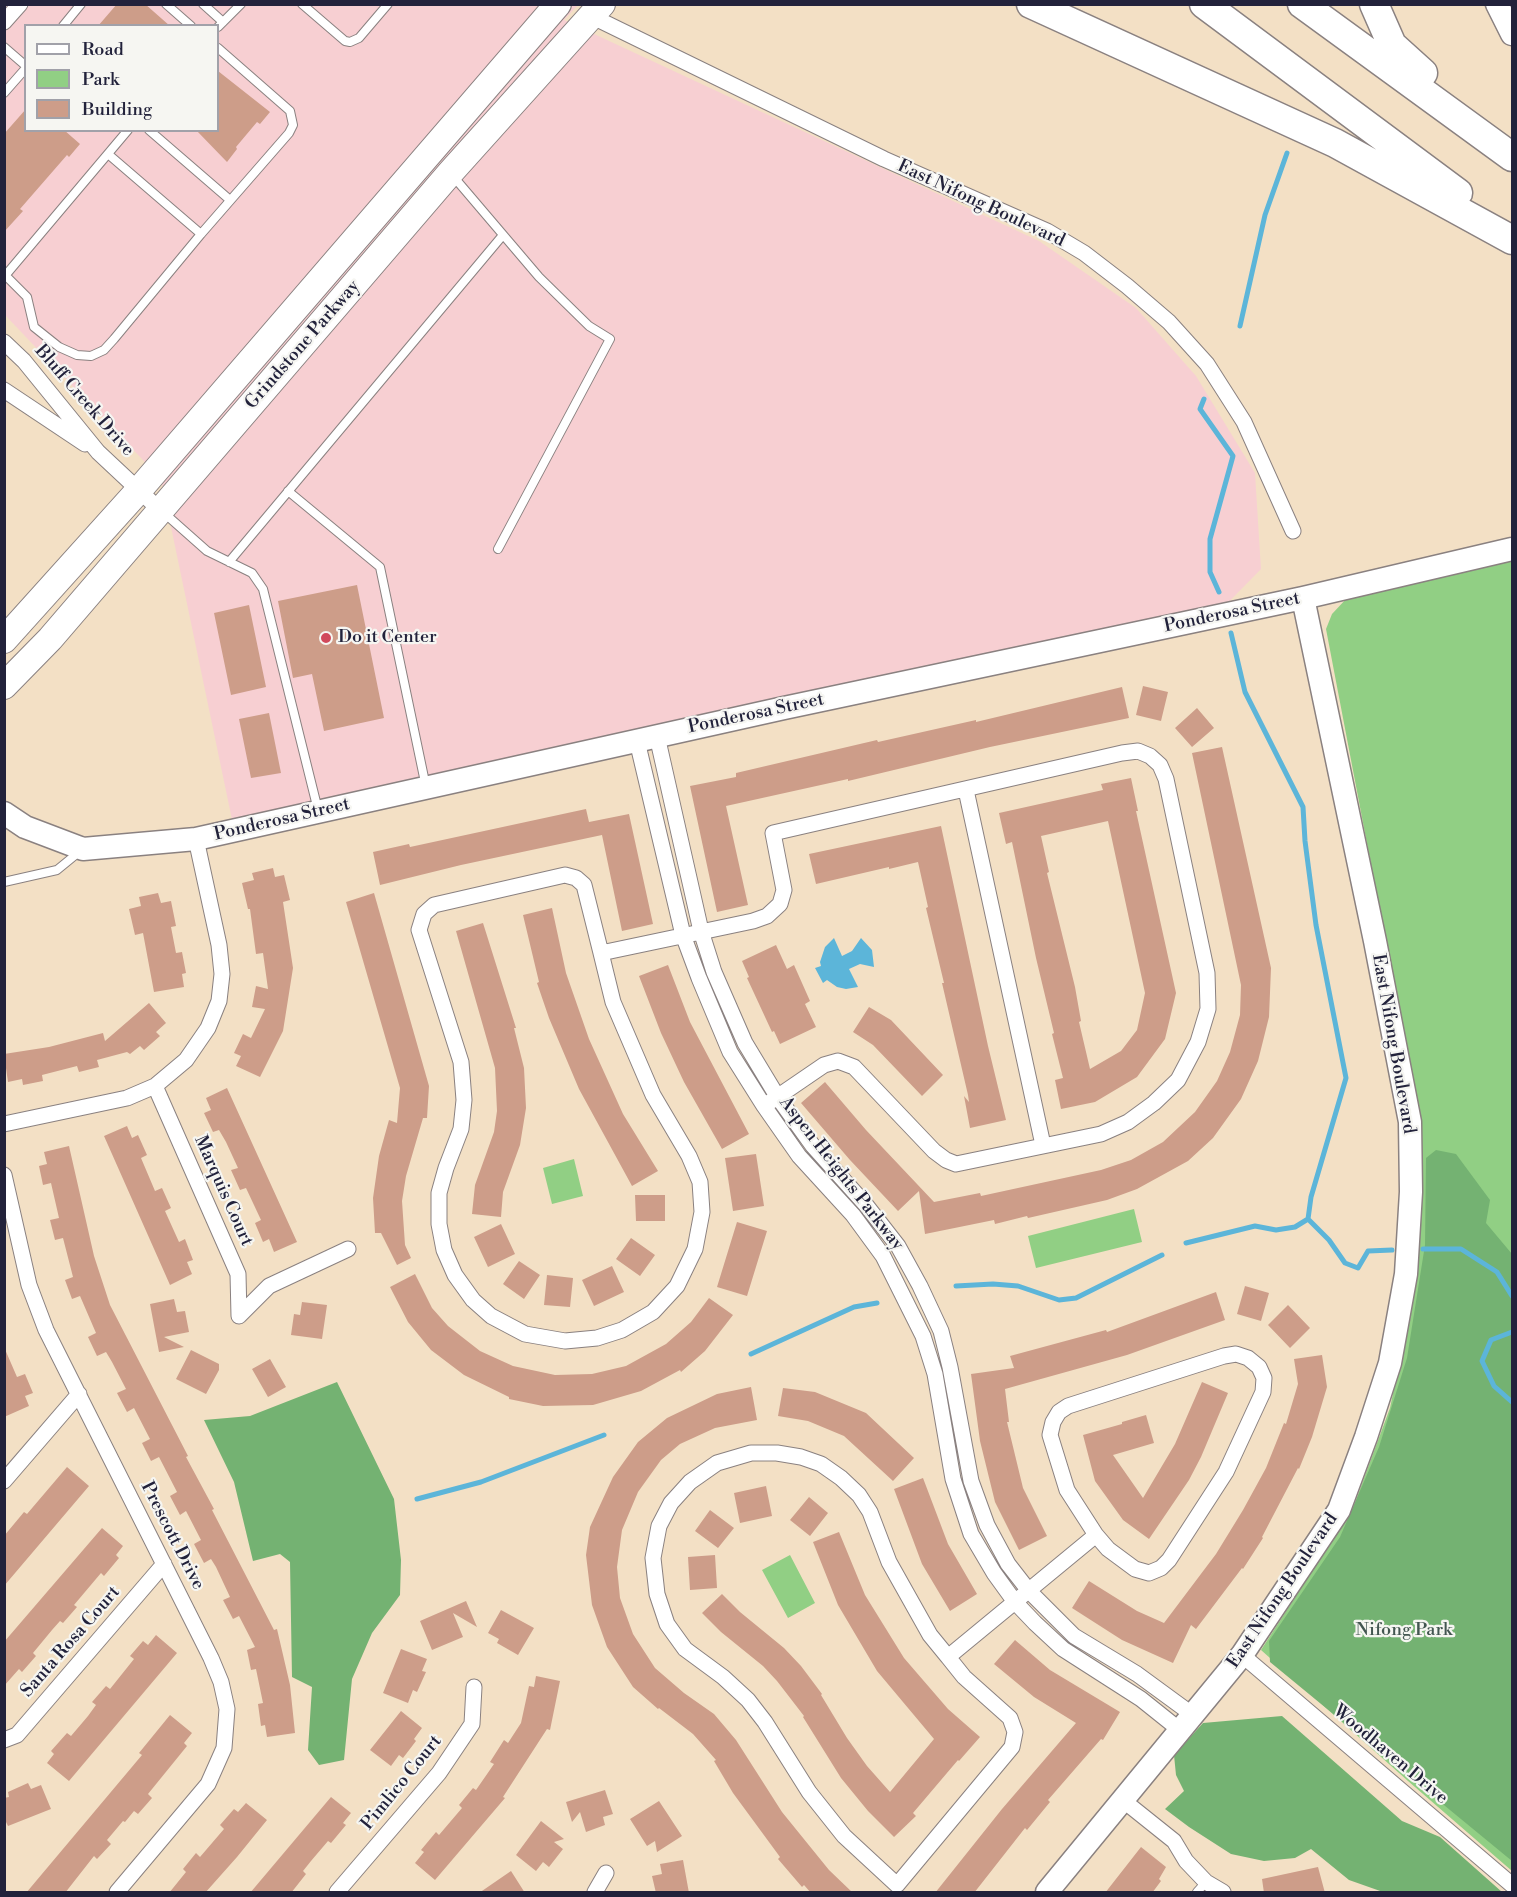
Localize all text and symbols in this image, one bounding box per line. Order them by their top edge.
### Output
legend [24,24,219,132]
text: Road [82,38,124,61]
text: Park [82,68,119,91]
text: Building [82,98,152,121]
street label: East Nifong Boulevard [894,156,1068,252]
street label: Grindstone Parkway [241,276,365,414]
street label: Bluff Creek Drive [30,341,138,461]
street label: Ponderosa Street [1162,588,1302,638]
place label: Do it Center [338,627,437,649]
marker: Do it Center [319,631,333,645]
street label: Ponderosa Street [686,689,826,739]
street label: Ponderosa Street [212,794,352,846]
street label: East Nifong Boulevard [1367,952,1419,1136]
street label: Aspen Heights Parkway [774,1093,908,1255]
street label: Marquis Court [189,1132,257,1250]
street label: Prescott Drive [136,1478,208,1594]
street label: East Nifong Boulevard [1223,1509,1343,1673]
street label: Santa Rosa Court [17,1582,125,1702]
park label: Nifong Park [1356,1620,1452,1642]
street label: Woodhaven Drive [1328,1701,1452,1809]
street label: Pimlico Court [357,1731,447,1835]

